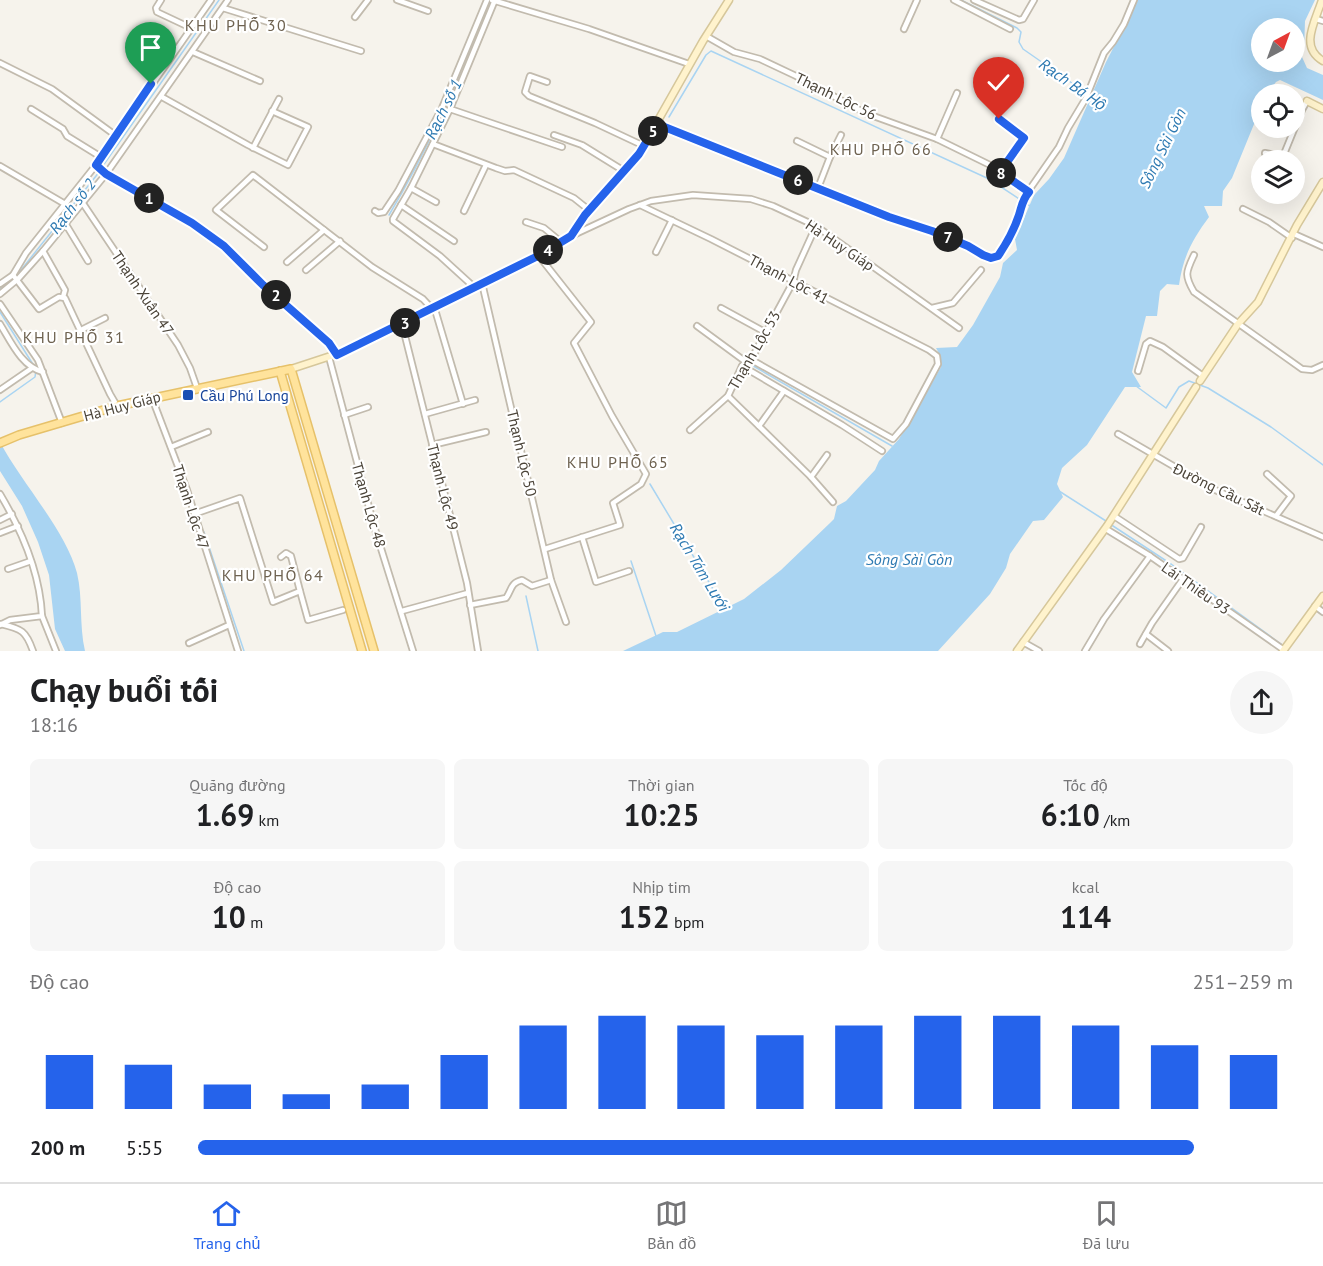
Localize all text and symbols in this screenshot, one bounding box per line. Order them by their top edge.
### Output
district label: KHU PHỐ 30 [185,15,287,35]
north arrow [1251,18,1305,72]
map controls [1251,18,1305,204]
pin [125,22,176,84]
icon: arrive [134,31,167,64]
water label: Rạch Bá Hộ [1036,54,1111,114]
pin [973,57,1024,119]
icon: check [982,66,1015,99]
street label: Thạnh Lộc 56 [792,68,880,124]
water label: Rạch số 1 [420,76,466,142]
button: locate [1251,84,1305,138]
water label: Sông Sài Gòn [1134,105,1190,191]
pin: 5 [638,116,668,146]
text: 5 [648,121,658,141]
district label: KHU PHỐ 66 [830,139,932,159]
button: layers [1251,150,1305,204]
pin: 8 [986,158,1016,188]
text: 8 [996,163,1006,183]
pin: 6 [783,165,813,195]
text: 6 [793,170,803,190]
water label: Rạch số 2 [44,174,100,238]
pin: 1 [134,183,164,213]
text: 1 [144,188,154,208]
street label: Hà Huy Giáp [802,215,878,275]
pin: 7 [933,222,963,252]
text: 7 [943,227,953,247]
pin: 4 [533,235,563,265]
text: 4 [543,240,553,260]
street label: Thạnh Xuân 47 [108,247,178,339]
street label: Thạnh Lộc 41 [746,250,832,308]
pin: 2 [261,280,291,310]
text: 2 [271,285,281,305]
street label: Thạnh Lộc 53 [724,307,784,393]
pin: 3 [390,308,420,338]
text: 3 [400,313,410,333]
district label: KHU PHỐ 31 [23,327,125,347]
place label: Cầu Phú Long [200,386,289,405]
street label: Hà Huy Giáp [81,387,163,425]
marker: Cầu Phú Long [181,388,195,402]
street label: Thạnh Lộc 50 [503,408,541,498]
street label: Thạnh Lộc 49 [423,442,463,532]
district label: KHU PHỐ 65 [567,452,669,472]
street label: Đường Cầu Sắt [1169,458,1268,519]
street label: Thạnh Lộc 48 [348,460,390,550]
street label: Thạnh Lộc 47 [168,462,214,552]
water label: Rạch Tám Lưới [666,519,735,616]
water label: Sông Sài Gòn [866,549,952,569]
street label: Lái Thiêu 93 [1158,557,1234,619]
district label: KHU PHỐ 64 [222,565,324,585]
text: Chạy buổi tối [30,668,219,711]
button: share [1230,671,1293,734]
text: 18:16 [30,712,78,738]
text: Quãng đường [189,775,286,795]
text: Thời gian [628,775,695,795]
text: Tốc độ [1063,775,1108,795]
text: 1.69 [196,795,254,834]
text: 10:25 [623,795,700,834]
text: 6:10 [1041,795,1100,834]
text: km [254,810,279,830]
text: /km [1100,810,1130,830]
text: Độ cao [214,877,261,897]
text: Nhịp tim [632,877,691,897]
text: kcal [1072,877,1099,897]
text: 10 [212,897,246,936]
text: 152 [619,897,670,936]
text: 114 [1060,897,1111,936]
text: m [246,912,263,932]
text: bpm [670,912,704,932]
text: Độ cao [30,969,89,995]
text: 251–259 m [1193,969,1293,995]
text: 200 m [30,1135,85,1161]
text: 5:55 [126,1135,163,1161]
tab: Trang chủ [193,1197,260,1253]
tab: Bản đồ [647,1197,696,1253]
tab: Đã lưu [1083,1197,1130,1253]

